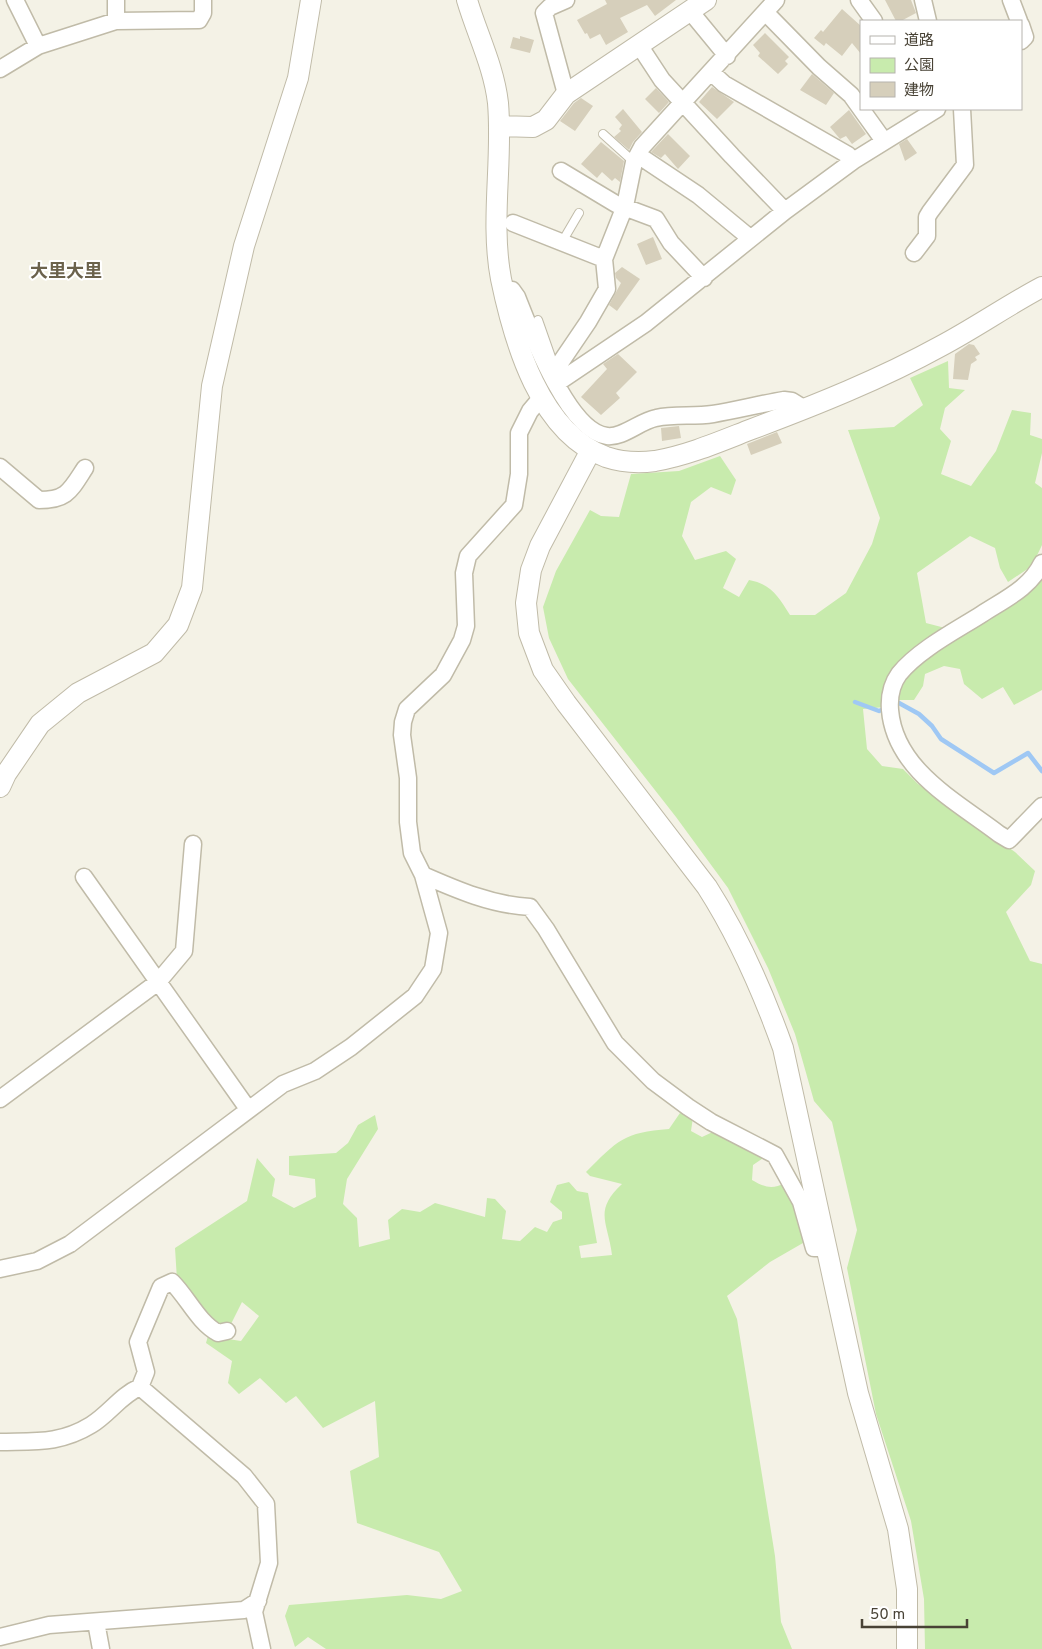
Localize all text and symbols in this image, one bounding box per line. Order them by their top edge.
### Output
legend [860,20,1022,110]
text: 道路 [904,32,934,51]
text: 公園 [904,57,934,76]
text: 建物 [904,82,934,101]
district label: 大里大里 [30,261,102,284]
scale bar [862,1596,967,1628]
text: 50 m [870,1606,905,1625]

